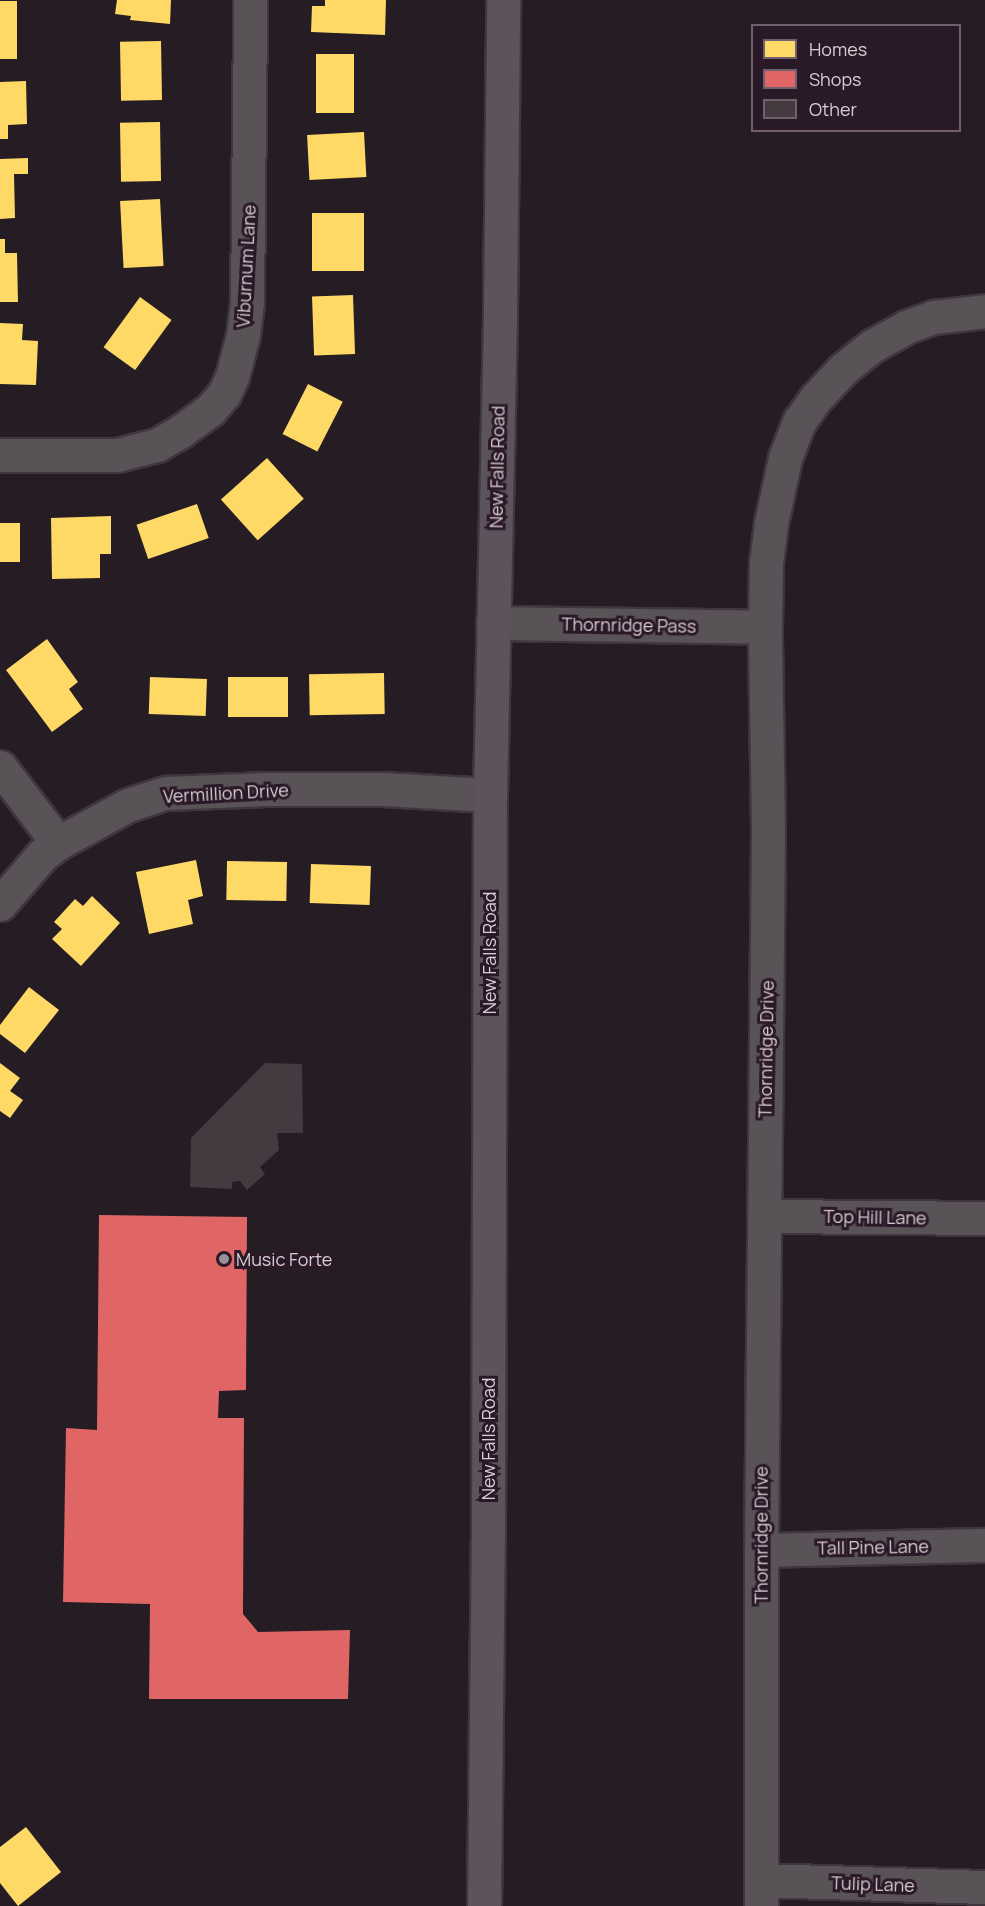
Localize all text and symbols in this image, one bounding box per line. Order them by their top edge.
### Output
legend [751,24,961,132]
text: Homes [809,37,867,61]
text: Shops [809,67,861,91]
text: Other [809,97,857,121]
street label: Viburnum Lane [232,204,260,328]
street label: New Falls Road [485,405,509,529]
street label: Thornridge Pass [561,613,697,637]
street label: Vermillion Drive [163,779,289,807]
street label: New Falls Road [478,892,500,1014]
street label: Thornridge Drive [754,980,778,1118]
street label: Top Hill Lane [823,1205,927,1229]
place label: Music Forte [236,1248,332,1270]
marker: Music Forte [217,1252,231,1266]
street label: New Falls Road [477,1378,499,1500]
street label: Thornridge Drive [750,1466,772,1604]
street label: Tall Pine Lane [817,1535,929,1559]
street label: Tulip Lane [831,1872,915,1896]

